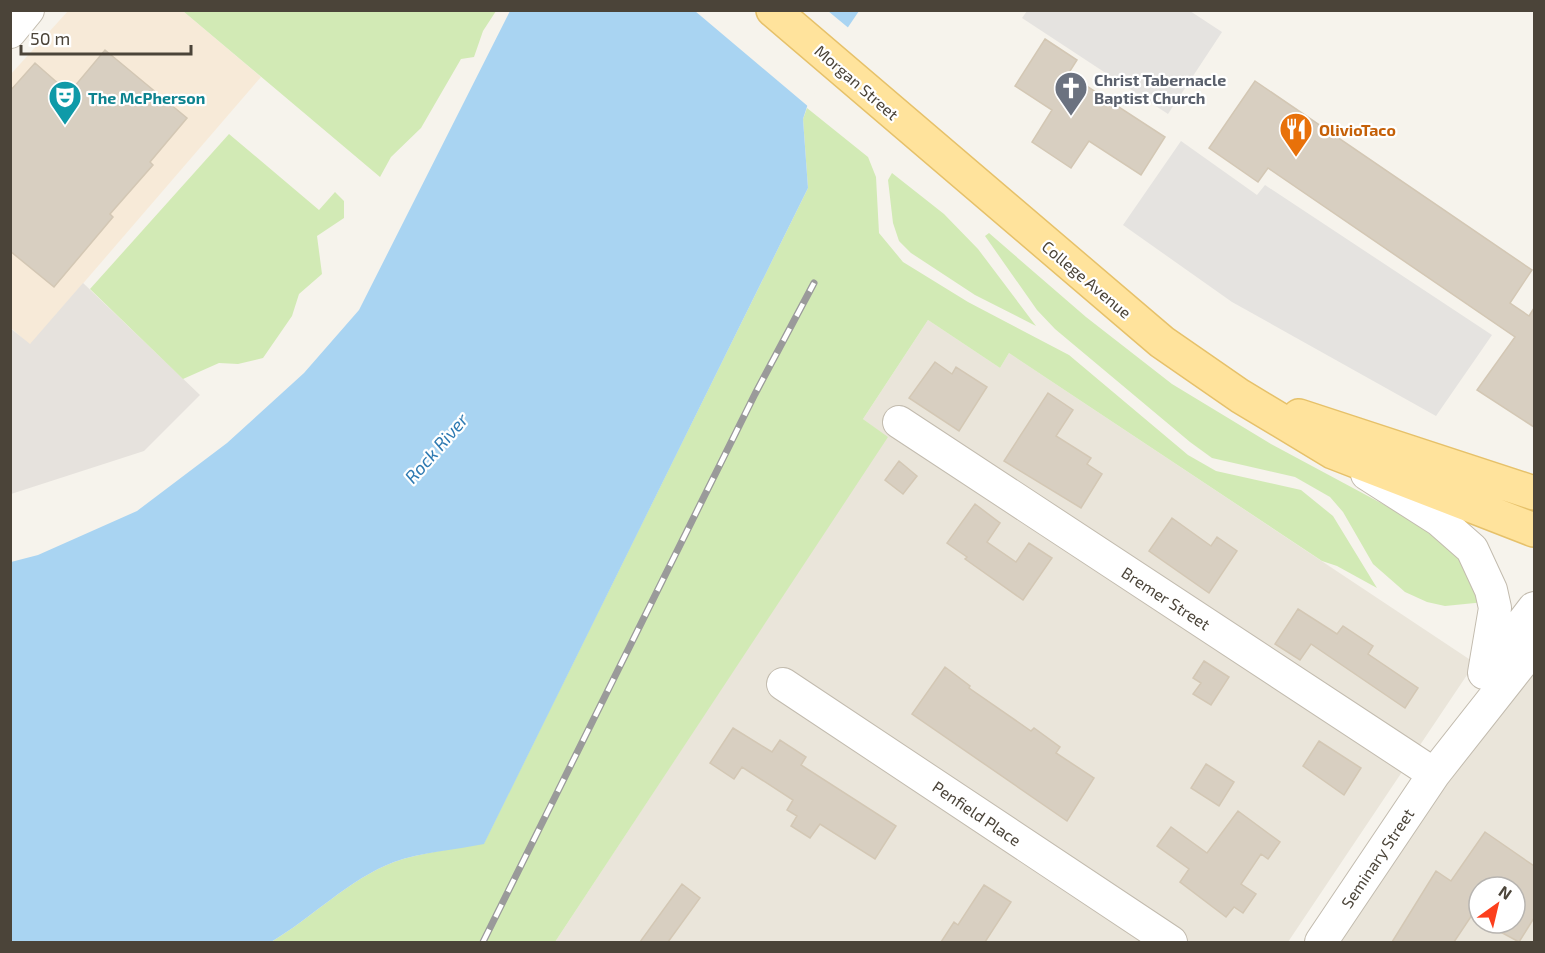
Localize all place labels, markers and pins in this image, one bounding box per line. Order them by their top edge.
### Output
church icon: Christ Tabernacle Baptist Church [1053,70,1089,117]
place label: Christ Tabernacle Baptist Church [1094,70,1226,107]
theatre icon: The McPherson [47,79,83,126]
place label: The McPherson [88,88,205,107]
restaurant icon: OlivioTaco [1278,111,1314,158]
place label: OlivioTaco [1319,120,1396,139]

